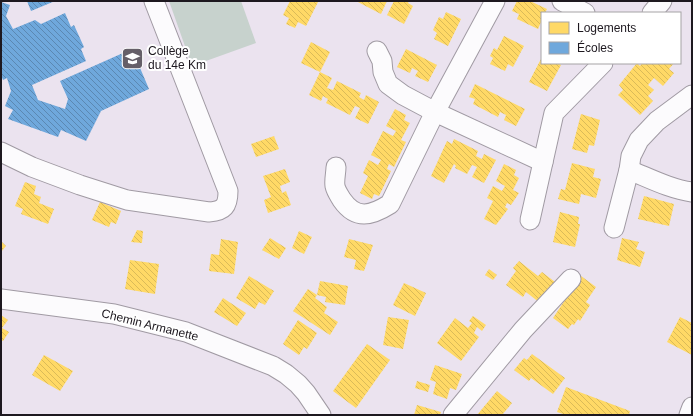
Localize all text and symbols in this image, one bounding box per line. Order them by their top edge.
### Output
legend [541,12,681,64]
text: Logements [577,21,636,35]
text: Écoles [577,40,613,55]
place label: Collège du 14e Km [148,44,206,72]
school or university icon: Collège du 14e Km [119,45,145,71]
street label: Chemin Armanette [100,306,200,344]

